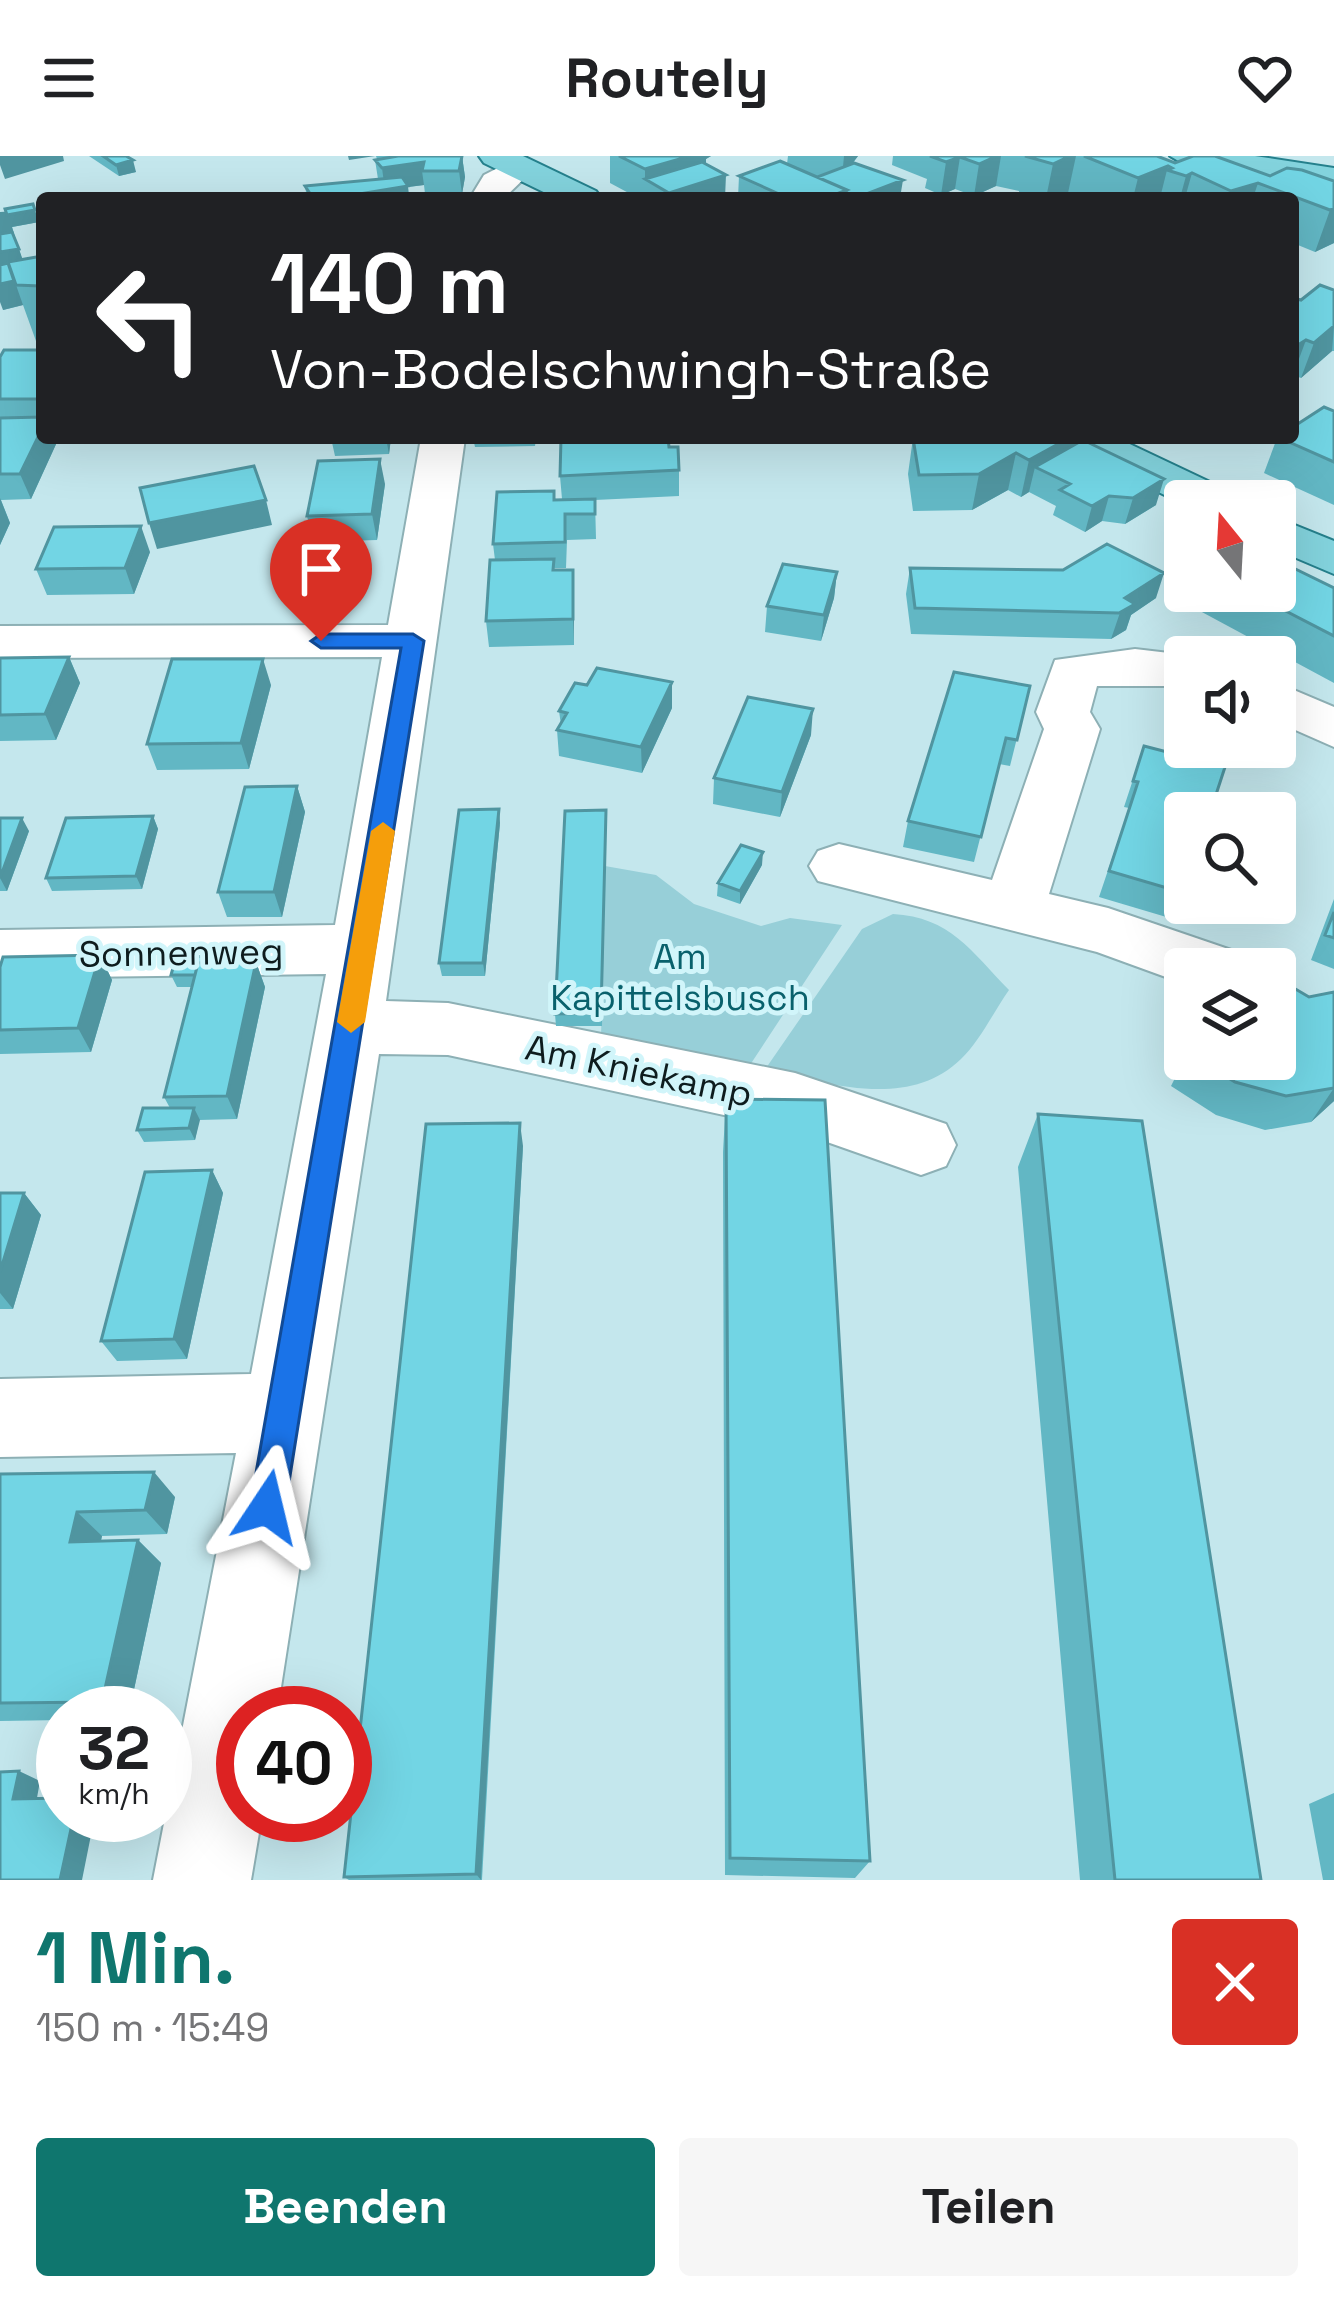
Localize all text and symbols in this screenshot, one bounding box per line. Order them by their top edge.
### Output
text: Routely [566,44,768,113]
icon: menu [36,45,102,111]
icon: heart [1232,45,1298,111]
text: 140 m [270,230,509,338]
icon: left [72,240,228,396]
text: Von-Bodelschwingh-Straße [270,335,991,404]
north arrow [1164,480,1296,612]
map controls [1164,480,1296,1080]
pin [270,518,372,641]
icon: arrive [288,536,354,602]
button: sound [1164,636,1296,768]
button: search [1164,792,1296,924]
street label: Sonnenweg [78,928,284,978]
park label: Am Kapittelsbusch [550,934,810,1021]
button: layers [1164,948,1296,1080]
street label: Am Kniekamp [521,1024,756,1117]
position arrow [204,1444,330,1570]
speed limit sign: 40 [216,1686,372,1842]
text: 32 [78,1710,150,1787]
text: km/h [78,1774,150,1813]
text: 1 Min. [36,1912,235,2004]
button: close [1172,1919,1298,2045]
text: 150 m · 15:49 [36,2003,269,2052]
button: Beenden [36,2138,655,2276]
button: Teilen [679,2138,1298,2276]

